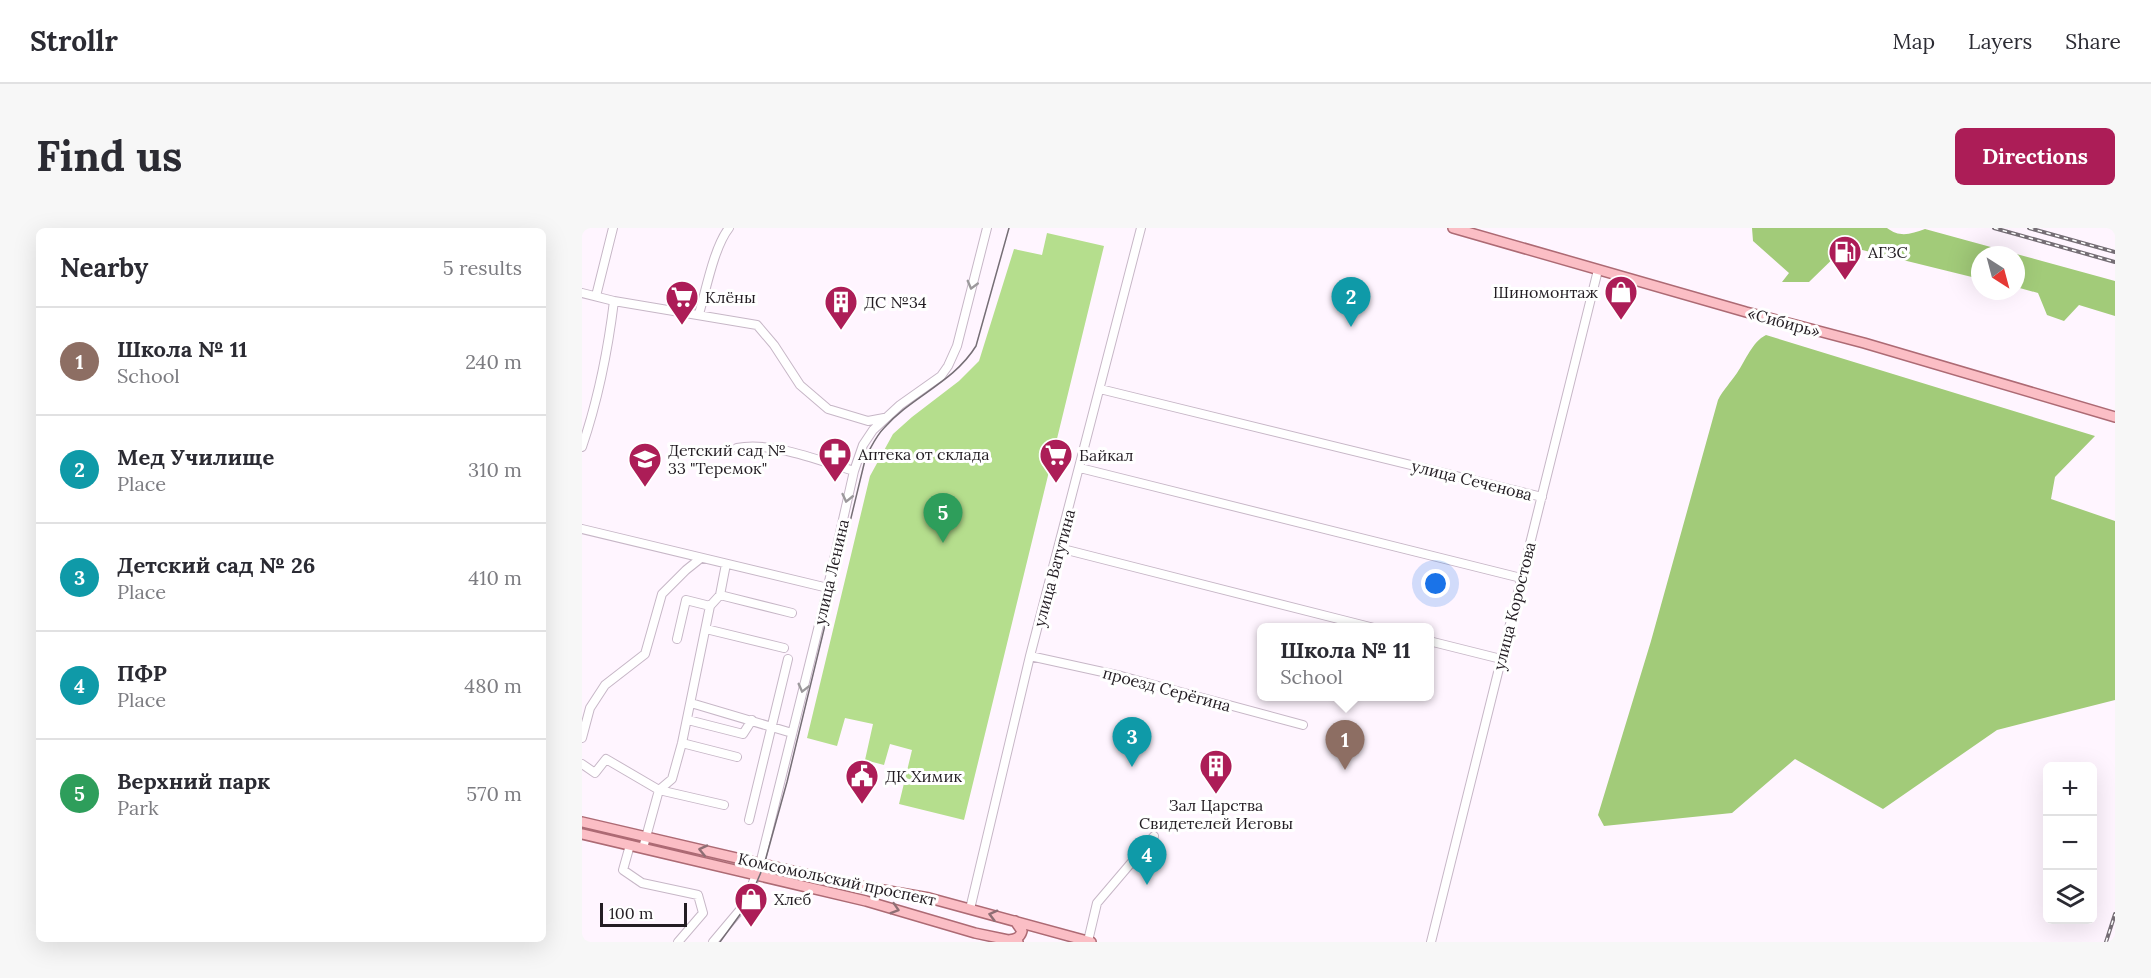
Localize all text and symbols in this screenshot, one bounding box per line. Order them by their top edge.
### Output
text: Strollr [30,23,118,59]
text: Map [1892,28,1935,55]
text: Layers [1968,28,2032,55]
text: Share [2065,28,2121,55]
button: Directions [1955,128,2115,185]
text: Find us [36,129,182,183]
fuel station icon: АГЗС [1827,234,1863,281]
place label: АГЗС [1867,242,1908,262]
north arrow [1971,246,2025,300]
text: Nearby [60,251,148,284]
text: 5 results [443,255,522,280]
shop icon: Шиномонтаж [1603,274,1639,321]
pin: 2 [1332,278,1370,327]
supermarket icon: Клёны [664,279,700,326]
one-way arrow [967,279,979,289]
place label: Шиномонтаж [1493,282,1599,302]
building icon: ДС №34 [823,284,859,331]
place label: Клёны [705,287,756,307]
place label: ДС №34 [864,292,927,312]
street label: «Сибирь» [1745,303,1823,341]
text: Школа № 11 [117,335,248,363]
text: 1 [75,349,84,374]
text: 240 m [465,349,522,374]
text: School [117,363,180,388]
pharmacy icon: Аптека от склада [817,436,853,483]
supermarket icon: Байкал [1038,437,1074,484]
place label: Детский сад № 33 "Теремок" [668,440,786,478]
school or university icon: Детский сад № 33 "Теремок" [627,441,663,488]
text: Мед Училище [117,443,274,471]
place label: Аптека от склада [857,444,990,464]
place label: Байкал [1079,445,1134,465]
street label: улица Сеченова [1410,455,1534,505]
text: 2 [74,457,85,482]
text: 310 m [468,457,522,482]
text: Place [117,471,166,496]
one-way arrow [842,493,855,503]
pin: 5 [924,494,962,543]
street label: улица Ватутина [1029,507,1079,629]
street label: улица Ленина [809,517,853,627]
street label: улица Коростова [1488,540,1540,672]
text: Детский сад № 26 [117,551,315,579]
text: 3 [74,565,85,590]
text: 410 m [468,565,522,590]
your location [1421,569,1450,598]
text: Place [117,579,166,604]
popup [1257,623,1434,701]
text: Школа № 11 [1280,636,1411,664]
text: ПФР [117,659,167,687]
street label: проезд Серёгина [1101,662,1233,716]
text: School [1280,664,1343,689]
text: 4 [74,673,85,698]
text: 480 m [464,673,522,698]
one-way arrow [798,683,811,693]
text: Place [117,687,166,712]
pin: 3 [1112,718,1152,767]
pin: 1 [1326,720,1365,770]
building icon: Зал Царства Свидетелей Иеговы [1198,748,1234,795]
public building icon: ДК Химик [844,758,880,805]
map controls [2043,762,2097,924]
button: + [2043,762,2097,816]
place label: ДК Химик [885,766,962,786]
text: Верхний парк [117,767,270,795]
text: 5 [74,781,85,806]
text: 570 m [466,781,522,806]
text: Park [117,795,159,820]
place label: Зал Царства Свидетелей Иеговы [1139,795,1293,833]
button: − [2043,816,2097,870]
pin: 4 [1128,836,1166,885]
one-way arrow [699,845,709,858]
street label: Комсомольский проспект [736,848,938,910]
button: layers [2043,870,2097,924]
shop icon: Хлеб [733,881,769,928]
place label: Хлеб [774,889,812,909]
scale bar [600,900,687,928]
one-way arrow [889,902,900,914]
text: 100 m [609,903,653,923]
one-way arrow [988,909,998,922]

